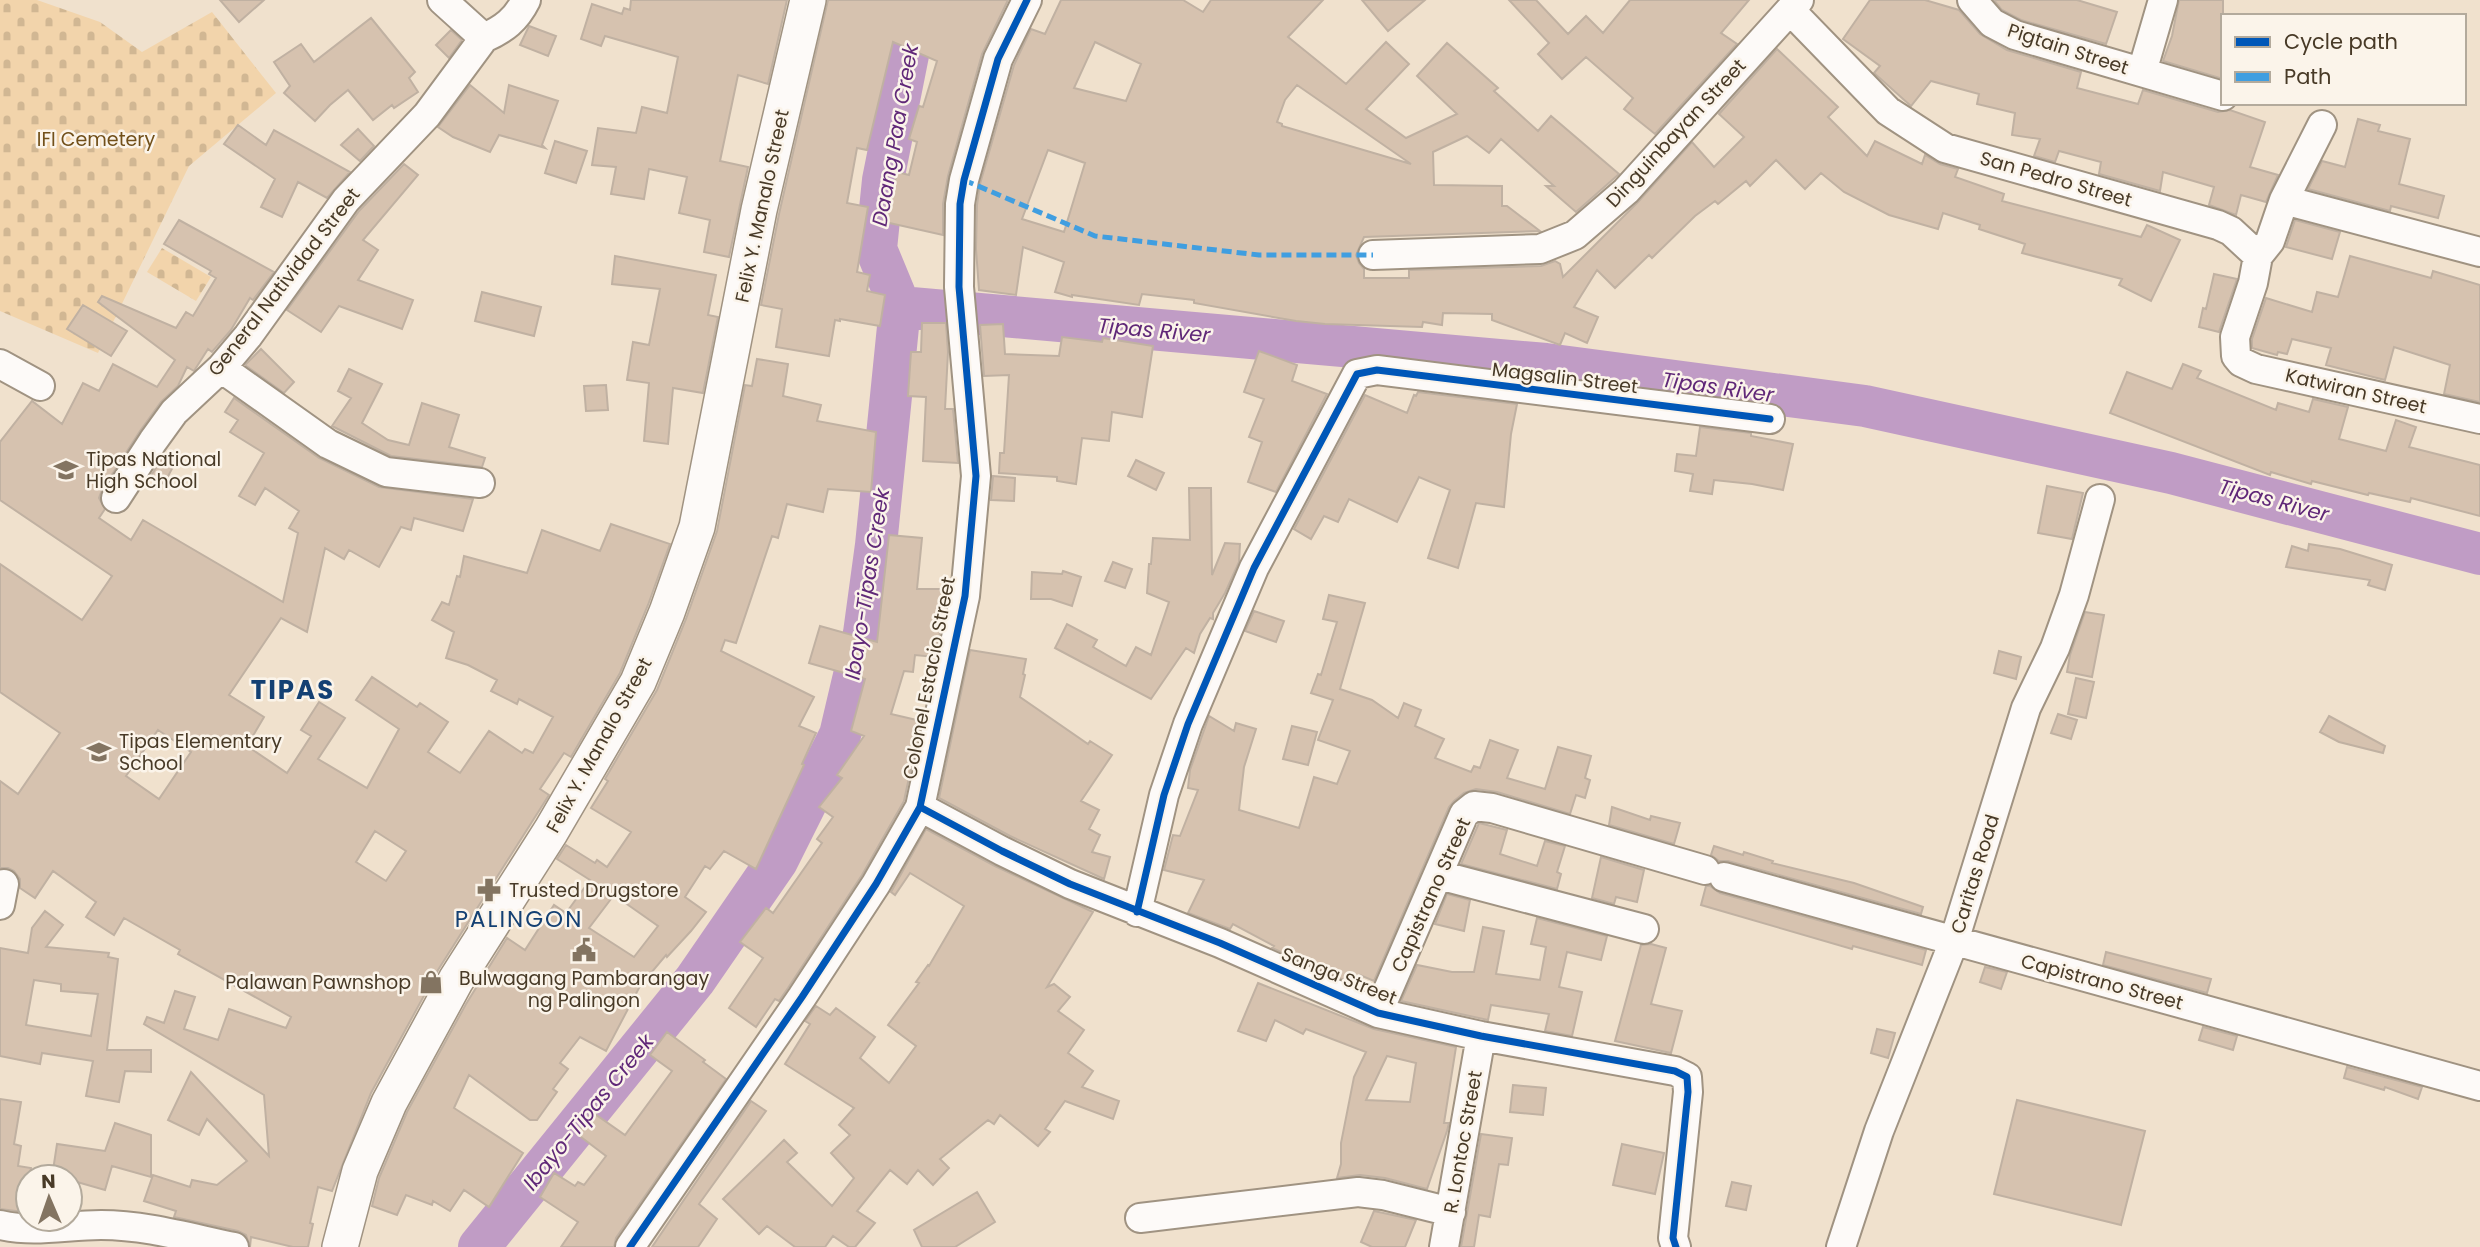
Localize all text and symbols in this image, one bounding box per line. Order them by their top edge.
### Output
legend [2221,14,2466,105]
street label: Pigtain Street [2004,17,2132,81]
text: Cycle path [2284,27,2398,56]
water label: Daang Paa Creek [865,40,926,229]
street label: Dinguinbayan Street [1600,53,1752,213]
text: Path [2284,62,2331,91]
street label: Felix Y. Manalo Street [728,107,796,305]
park label: IFI Cemetery [37,126,155,153]
street label: San Pedro Street [1977,144,2135,214]
street label: General Natividad Street [202,182,366,382]
water label: Tipas River [1097,311,1213,349]
street label: Magsalin Street [1490,356,1640,400]
street label: Katwiran Street [2283,362,2429,420]
water label: Tipas River [1660,365,1777,409]
place label: Tipas National High School [86,446,221,495]
school or university icon: Tipas National High School [52,456,80,484]
water label: Tipas River [2216,471,2333,529]
water label: Ibayo-Tipas Creek [838,485,897,682]
street label: Colonel Estacio Street [896,574,962,782]
street label: Felix Y. Manalo Street [539,652,659,838]
district label: TIPAS [251,672,335,708]
place label: Tipas Elementary School [119,728,282,777]
school or university icon: Tipas Elementary School [85,738,113,766]
street label: Caritas Road [1944,811,2006,937]
street label: Capistrano Street [1385,813,1477,977]
pharmacy icon: Trusted Drugstore [475,876,503,904]
place label: Trusted Drugstore [509,877,678,904]
district label: PALINGON [455,903,583,935]
public building icon: Bulwagang Pambarangay ng Palingon [570,936,598,964]
street label: Sanga Street [1277,941,1401,1012]
street label: Capistrano Street [2018,947,2186,1017]
place label: Bulwagang Pambarangay ng Palingon [459,965,709,1014]
shop icon: Palawan Pawnshop [417,968,445,996]
place label: Palawan Pawnshop [225,969,411,996]
water label: Ibayo-Tipas Creek [516,1027,661,1196]
street label: R. Lontoc Street [1437,1068,1489,1215]
north arrow [14,1163,84,1233]
text: N [41,1168,56,1195]

